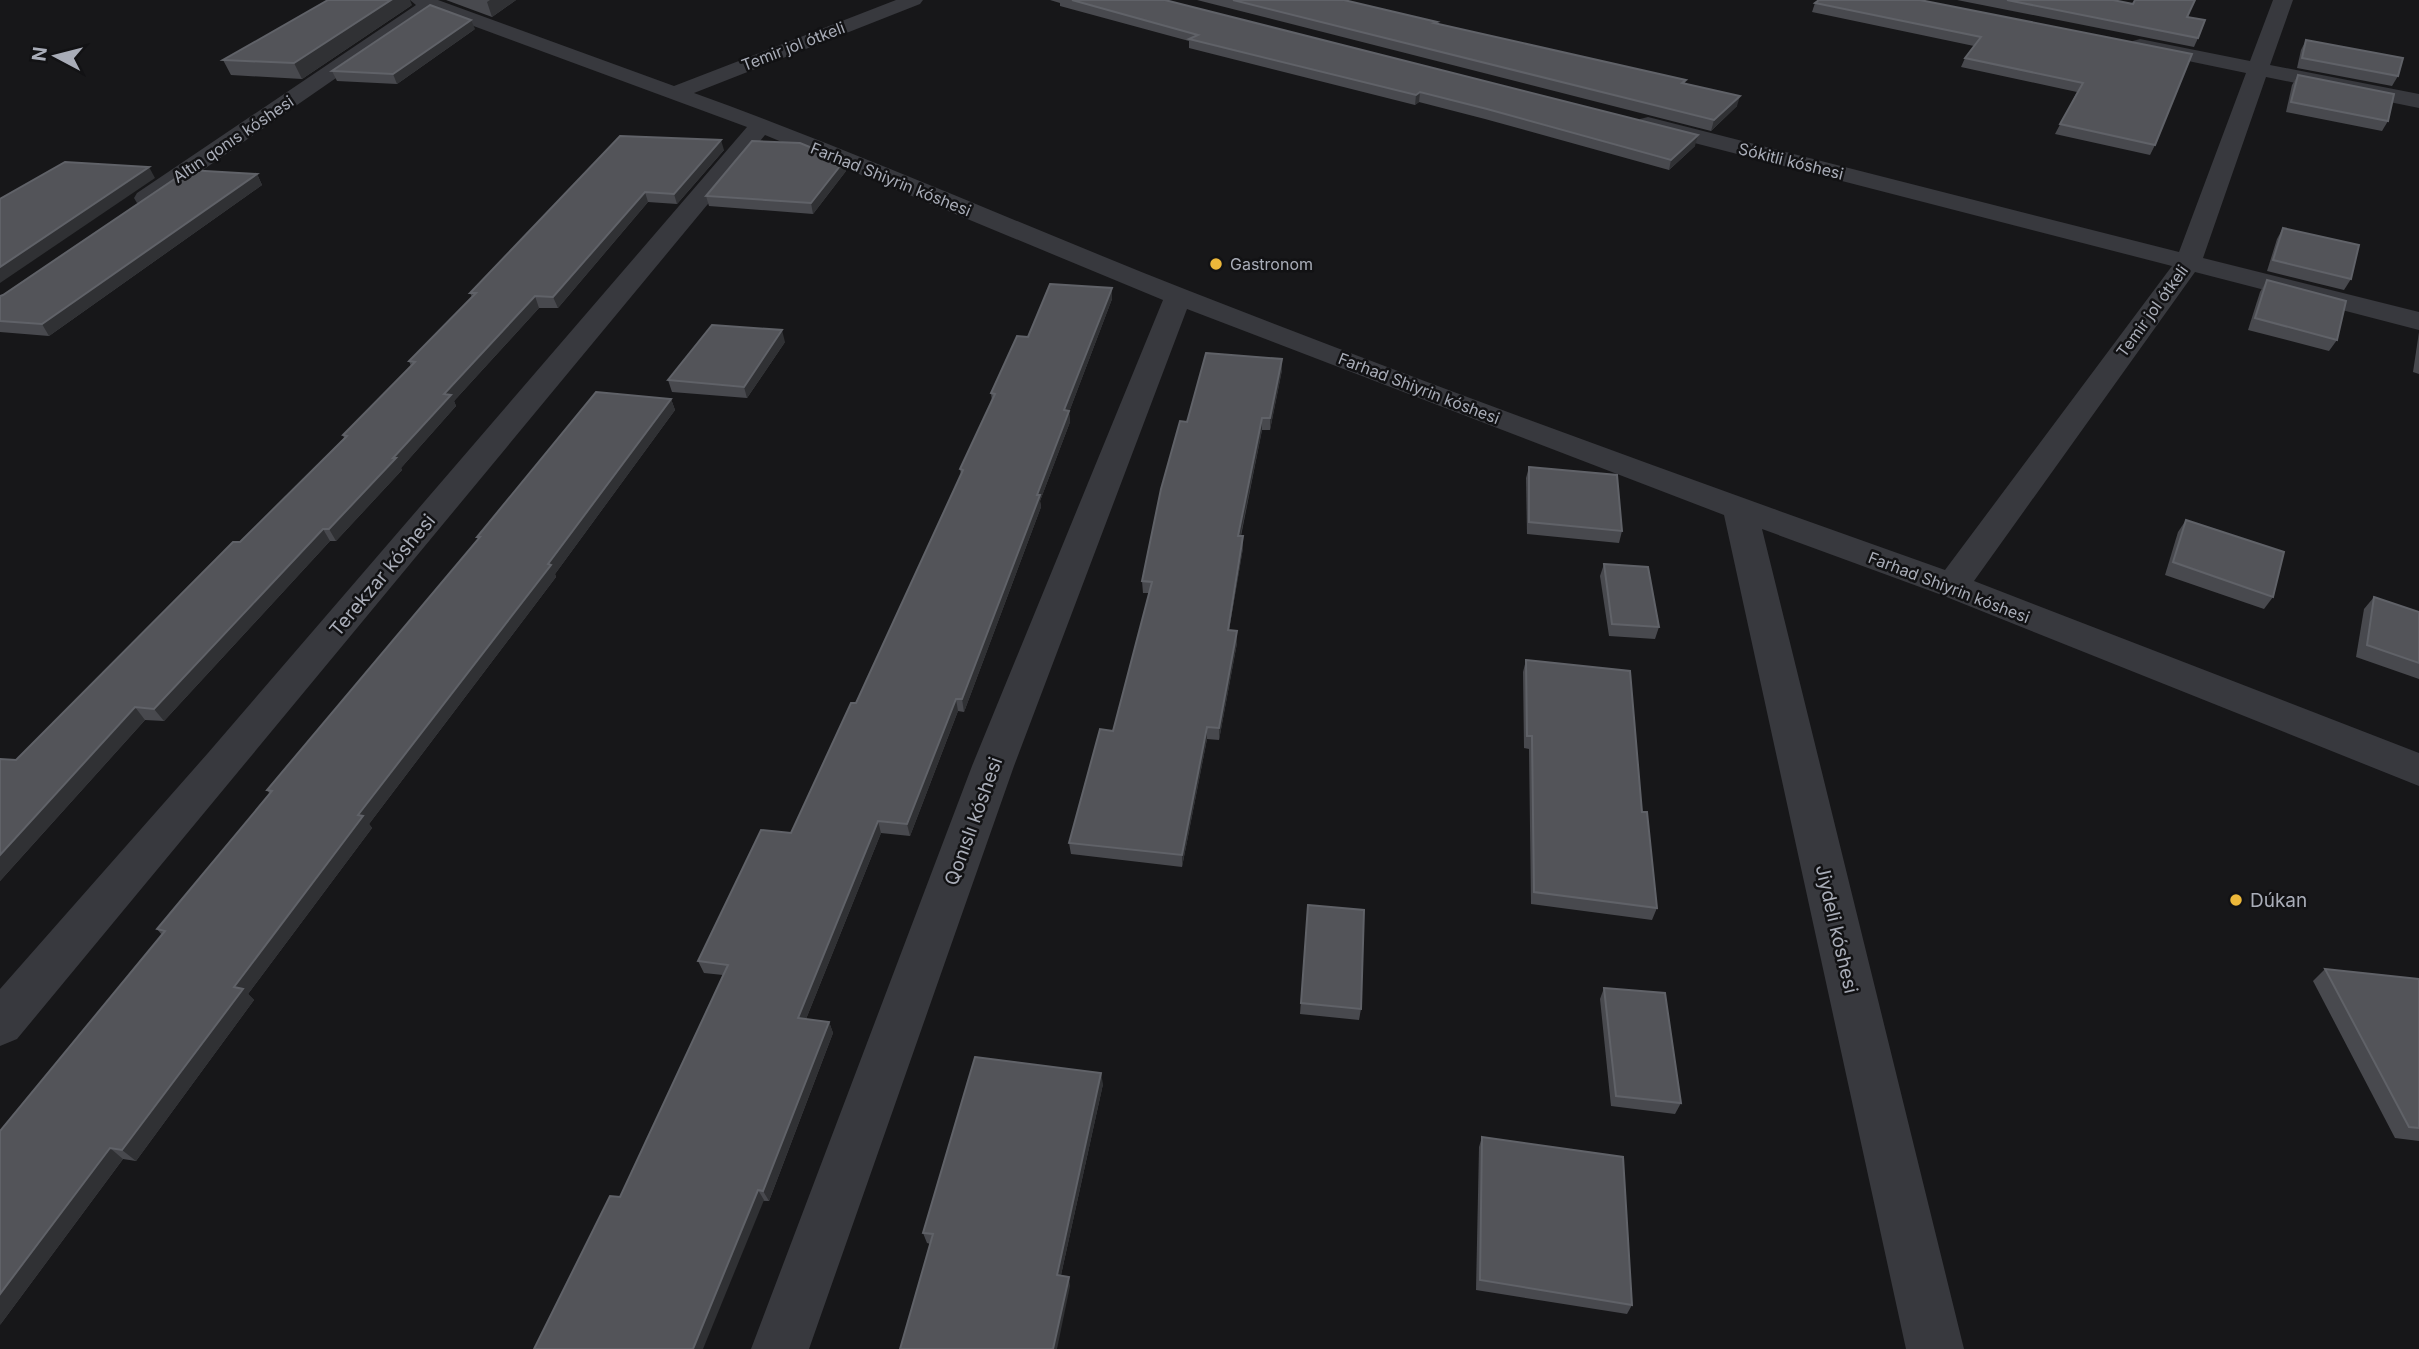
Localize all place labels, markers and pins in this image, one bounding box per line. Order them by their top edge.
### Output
place label: Gastronom [1230,254,1313,274]
marker: Gastronom [1208,256,1224,272]
place label: Dúkan [2250,889,2307,912]
marker: Dúkan [2228,892,2244,908]

